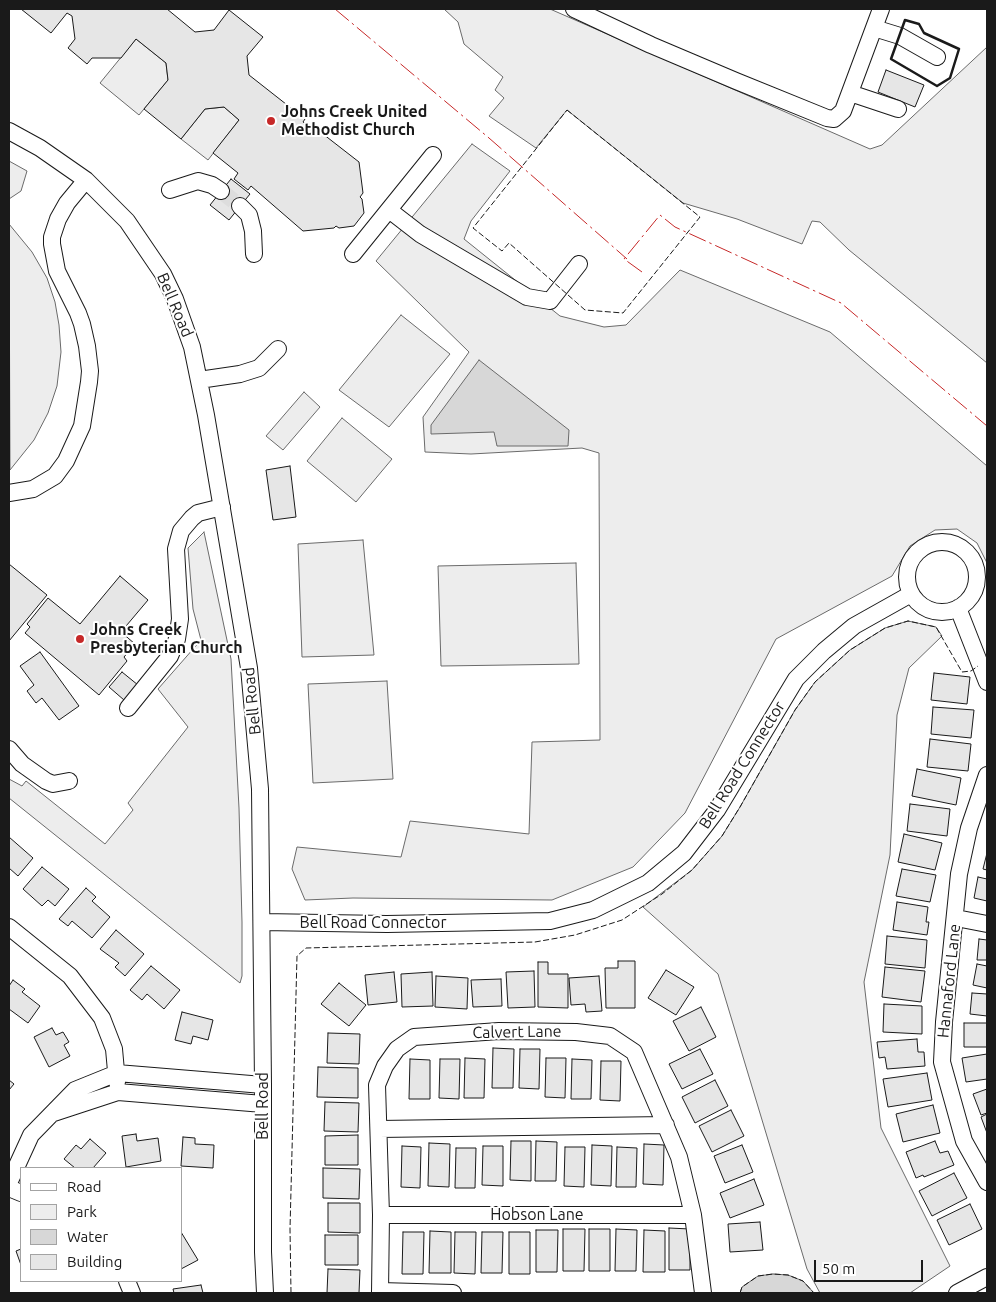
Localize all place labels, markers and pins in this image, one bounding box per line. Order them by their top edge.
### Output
place label: Johns Creek United Methodist Church [281,102,427,140]
marker: Johns Creek United Methodist Church [265,115,277,127]
place label: Johns Creek Presbyterian Church [90,620,243,658]
marker: Johns Creek Presbyterian Church [74,633,86,645]

